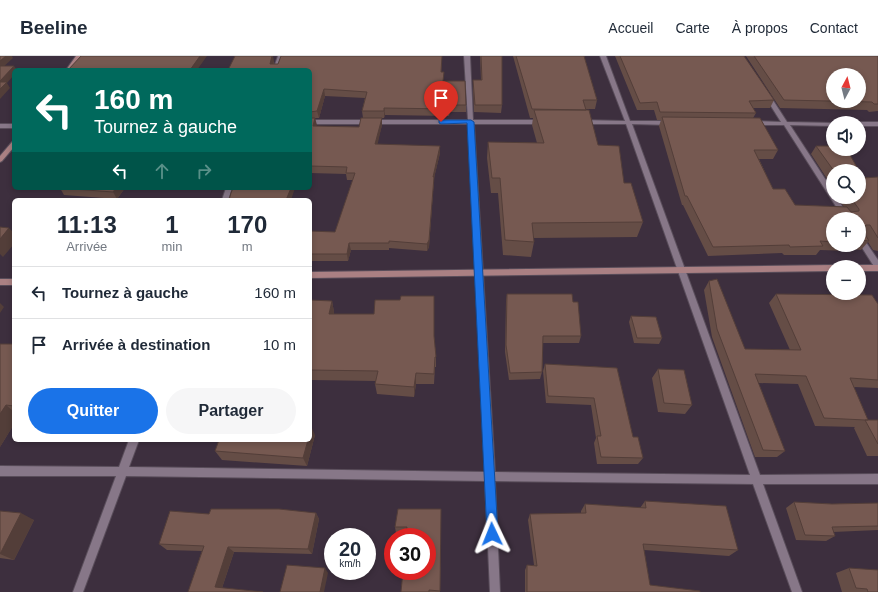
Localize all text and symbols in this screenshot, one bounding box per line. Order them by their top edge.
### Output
text: Beeline [20,17,88,38]
text: Accueil [608,20,653,36]
text: Carte [675,20,710,36]
text: À propos [732,20,788,36]
text: Contact [810,20,858,36]
north arrow [826,68,866,108]
map controls [826,68,866,300]
pin [424,81,458,122]
icon: left [28,84,80,136]
text: 160 m [94,84,173,115]
icon: arrive [430,87,452,109]
button: sound [826,116,866,156]
text: Tournez à gauche [94,117,237,137]
icon: left [109,160,131,182]
icon: ahead [151,160,173,182]
icon: right [193,160,215,182]
button: search [826,164,866,204]
text: 11:13 [57,211,117,238]
text: 1 [165,211,179,238]
text: 170 [227,211,267,238]
button: + [826,212,866,252]
text: Arrivée [66,239,107,254]
text: min [162,239,182,254]
text: m [242,239,253,254]
button: − [826,260,866,300]
icon: left [28,282,50,304]
text: Tournez à gauche [62,284,188,301]
text: 160 m [254,284,296,301]
icon: arrive [28,334,50,356]
text: Arrivée à destination [62,336,210,353]
text: 10 m [263,336,296,353]
button: Quitter [28,388,158,434]
button: Partager [166,388,296,434]
position arrow [471,513,513,555]
speed limit sign: 30 [384,528,436,580]
text: 20 [339,538,361,560]
text: km/h [339,558,361,569]

